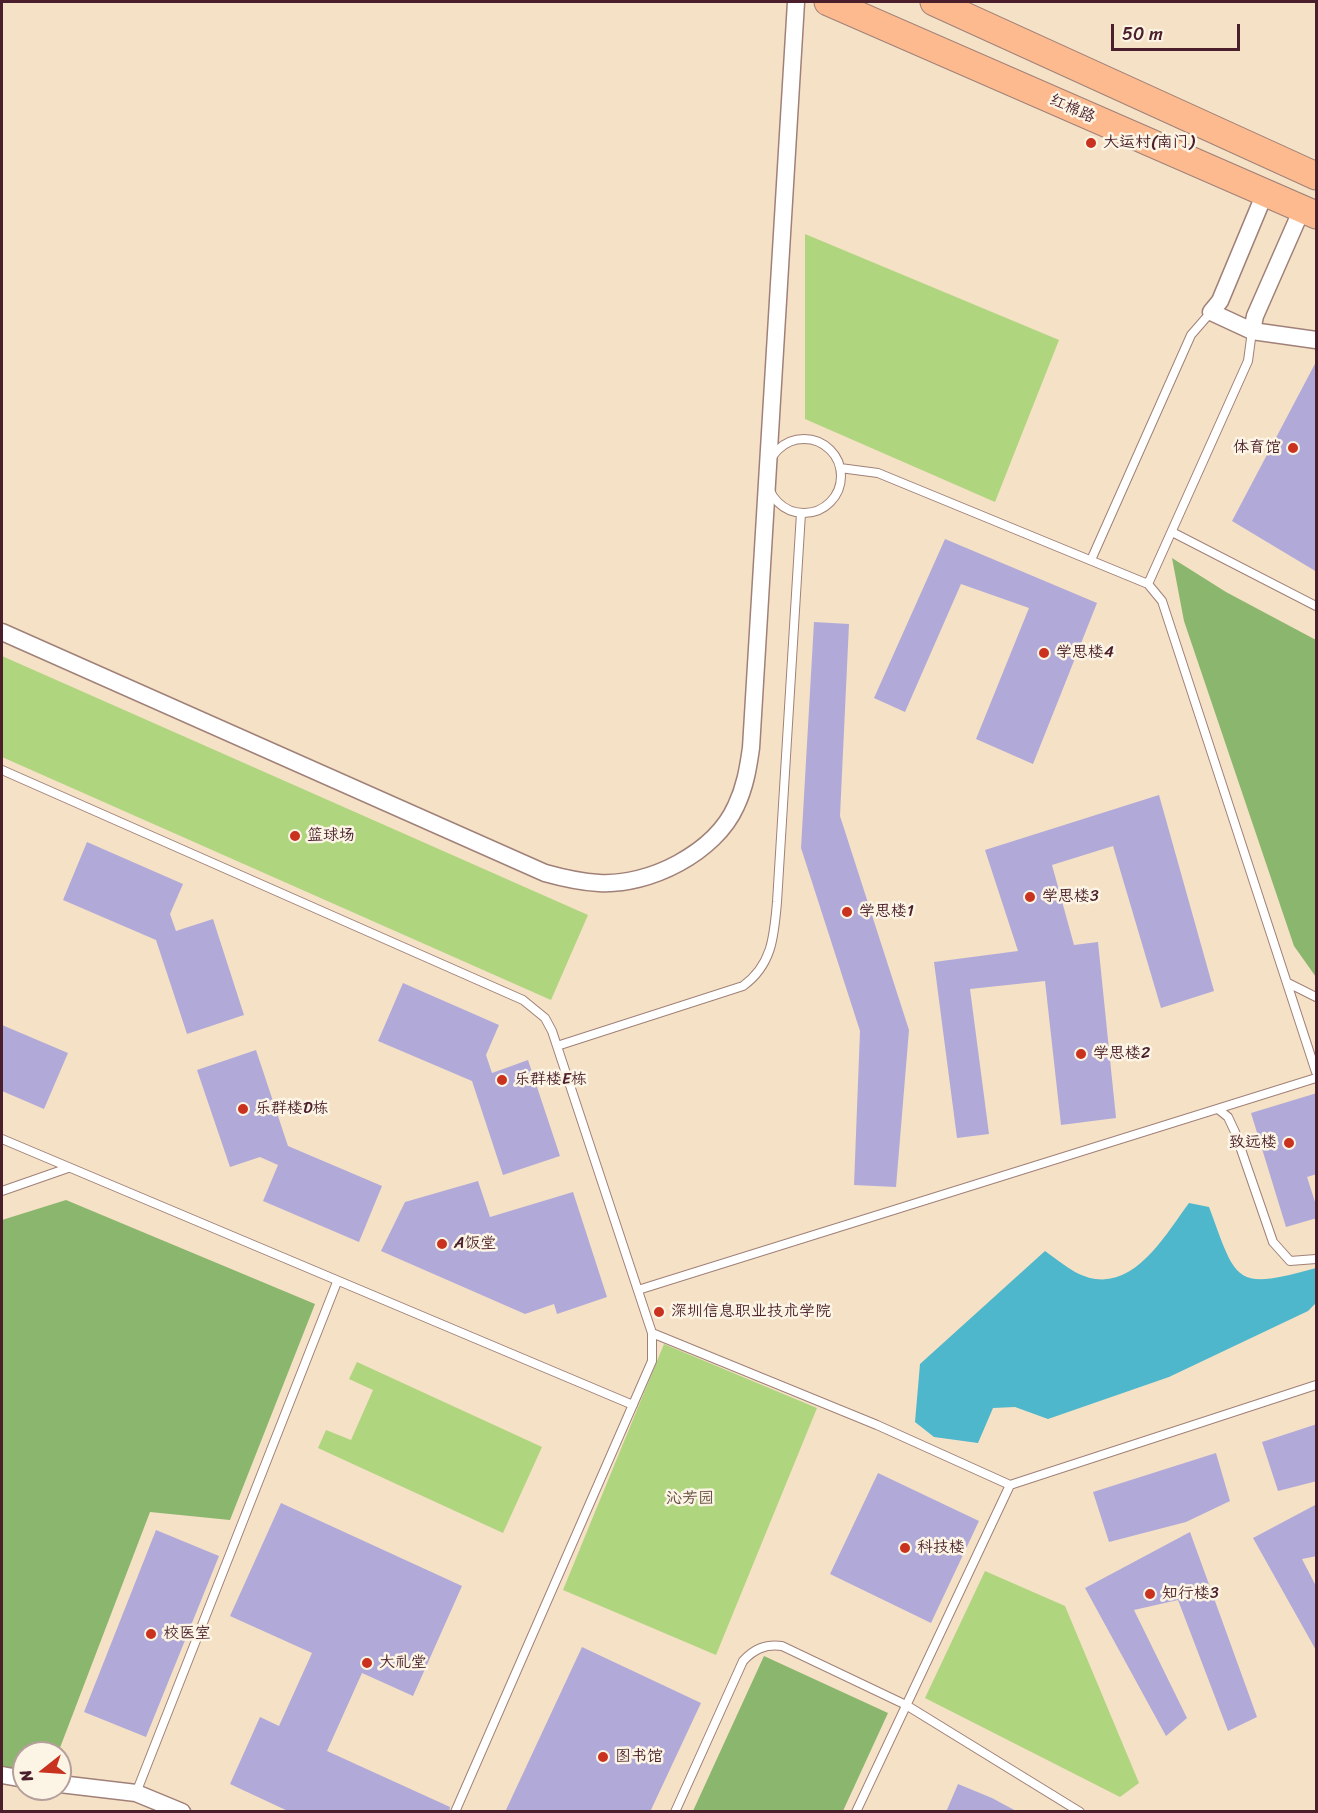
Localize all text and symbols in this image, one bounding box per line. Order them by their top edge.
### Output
scale bar [1114,12,1243,50]
text: 50 m [1122,18,1163,50]
street label: 红棉路 [1046,90,1098,128]
place label: 大运村(南门) [1103,133,1194,153]
marker: 大运村(南门) [1084,136,1098,150]
place label: 体育馆 [1233,438,1281,458]
marker: 体育馆 [1286,441,1300,455]
place label: 学思楼4 [1056,643,1114,663]
marker: 学思楼4 [1037,646,1051,660]
place label: 篮球场 [307,826,355,846]
marker: 篮球场 [288,829,302,843]
place label: 学思楼3 [1042,887,1099,907]
marker: 学思楼3 [1023,890,1037,904]
place label: 学思楼1 [859,902,914,922]
marker: 学思楼1 [840,905,854,919]
place label: 学思楼2 [1093,1044,1150,1064]
marker: 学思楼2 [1074,1047,1088,1061]
place label: 乐群楼E栋 [514,1070,587,1090]
marker: 乐群楼E栋 [495,1073,509,1087]
place label: 乐群楼D栋 [255,1099,329,1119]
marker: 乐群楼D栋 [236,1102,250,1116]
place label: 致远楼 [1229,1133,1277,1153]
marker: 致远楼 [1282,1136,1296,1150]
place label: A饭堂 [454,1234,496,1254]
marker: A饭堂 [435,1237,449,1251]
place label: 深圳信息职业技术学院 [671,1302,831,1322]
marker: 深圳信息职业技术学院 [652,1305,666,1319]
park label: 沁芳园 [666,1489,714,1509]
place label: 科技楼 [917,1538,965,1558]
marker: 科技楼 [898,1541,912,1555]
place label: 知行楼3 [1162,1584,1219,1604]
marker: 知行楼3 [1143,1587,1157,1601]
place label: 校医室 [163,1624,211,1644]
marker: 校医室 [144,1627,158,1641]
place label: 大礼堂 [379,1653,427,1673]
marker: 大礼堂 [360,1656,374,1670]
north arrow [12,1741,72,1801]
place label: 图书馆 [615,1747,663,1767]
marker: 图书馆 [596,1750,610,1764]
text: N [11,1766,42,1785]

